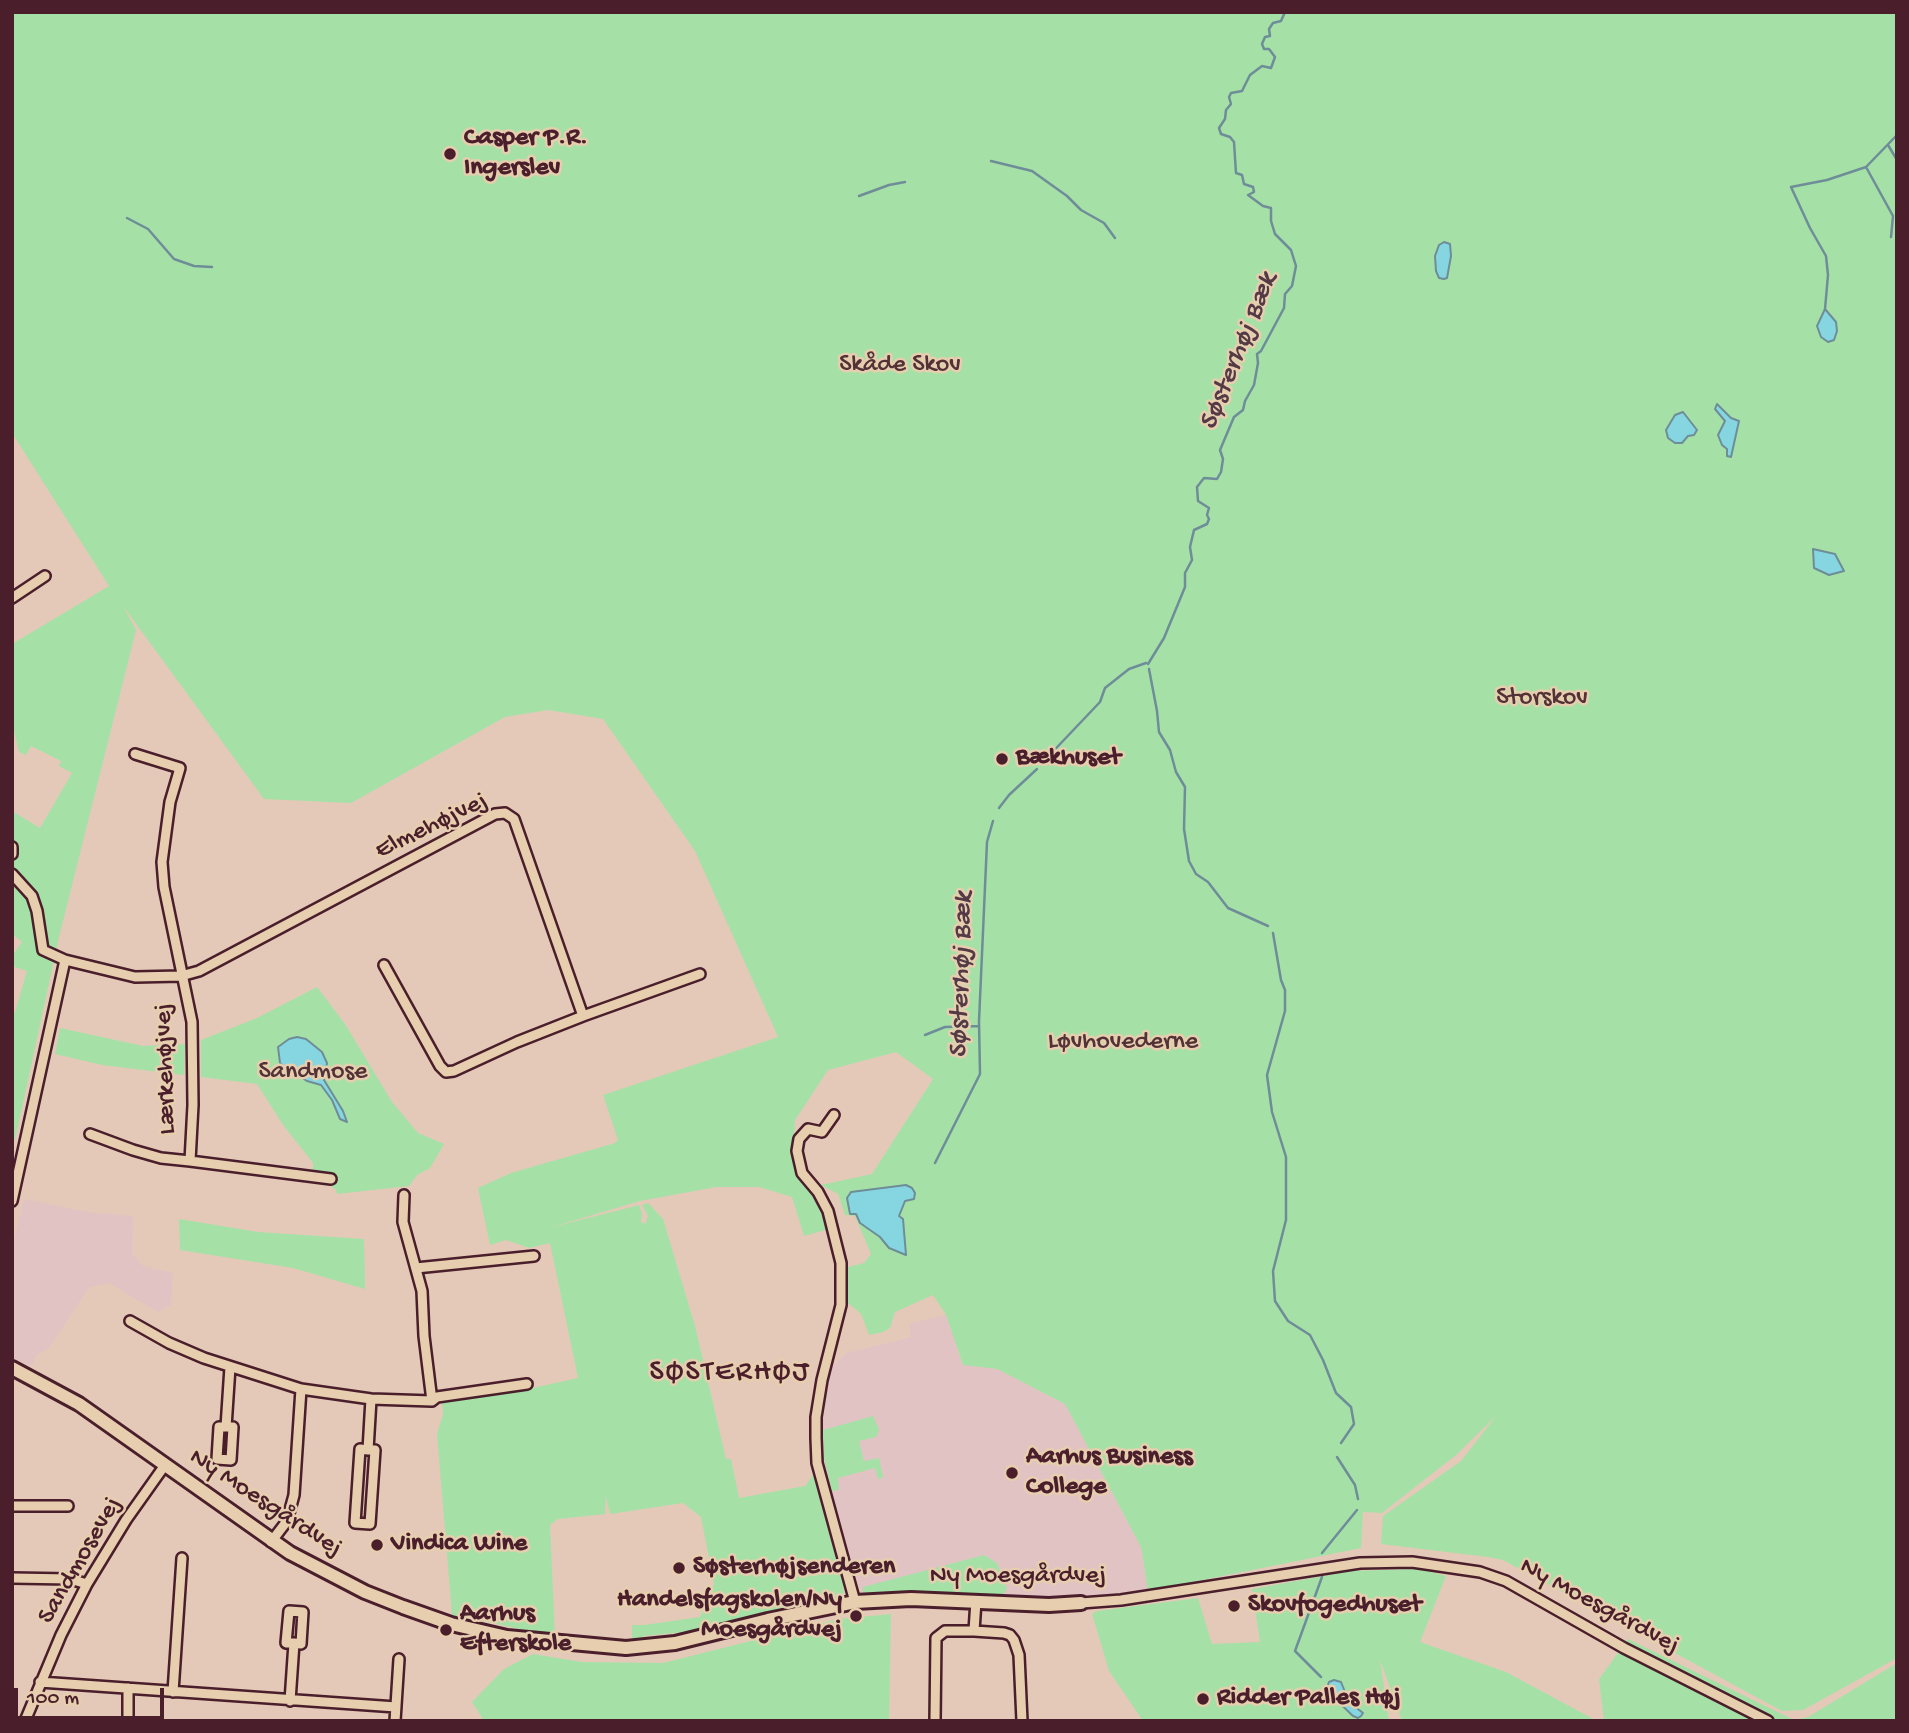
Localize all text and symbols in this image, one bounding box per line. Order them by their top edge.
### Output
place label: Casper P.R. Ingerslev [464,123,588,184]
marker: Casper P.R. Ingerslev [442,146,458,162]
water label: Søsterhøj Bæk [1193,269,1287,435]
park label: Skåde Skov [839,350,961,382]
park label: Storskov [1496,683,1588,715]
place label: Bækhuset [1016,743,1121,775]
marker: Bækhuset [994,751,1010,767]
street label: Elmehøjvej [371,786,493,868]
water label: Søsterhøj Bæk [943,891,983,1059]
street label: Lærkehøjvej [149,1003,185,1135]
park label: Løvhovederne [1048,1027,1198,1059]
park label: Sandmose [258,1057,368,1089]
district label: SØSTERHØJ [651,1356,809,1392]
place label: Aarhus Business College [1026,1442,1192,1504]
street label: Ny Moesgårdvej [182,1443,348,1565]
marker: Aarhus Business College [1004,1465,1020,1481]
street label: Sandmosevej [32,1492,130,1630]
place label: Vindica Wine [391,1529,527,1561]
marker: Vindica Wine [369,1537,385,1553]
place label: Søsterhøjsenderen [693,1552,895,1584]
street label: Ny Moesgårdvej [1514,1552,1684,1662]
marker: Søsterhøjsenderen [671,1560,687,1576]
street label: Ny Moesgårdvej [930,1561,1106,1593]
place label: Handelsfagskolen/Ny Moesgårdvej [617,1585,842,1646]
place label: Skovfogedhuset [1248,1590,1421,1622]
marker: Skovfogedhuset [1226,1598,1242,1614]
place label: Aarhus Efterskole [460,1599,571,1660]
marker: Handelsfagskolen/Ny Moesgårdvej [848,1608,864,1624]
marker: Aarhus Efterskole [438,1622,454,1638]
scale bar [18,1674,168,1718]
place label: Ridder Palles Høj [1217,1683,1401,1715]
text: 100 m [27,1687,79,1712]
marker: Ridder Palles Høj [1195,1691,1211,1707]

